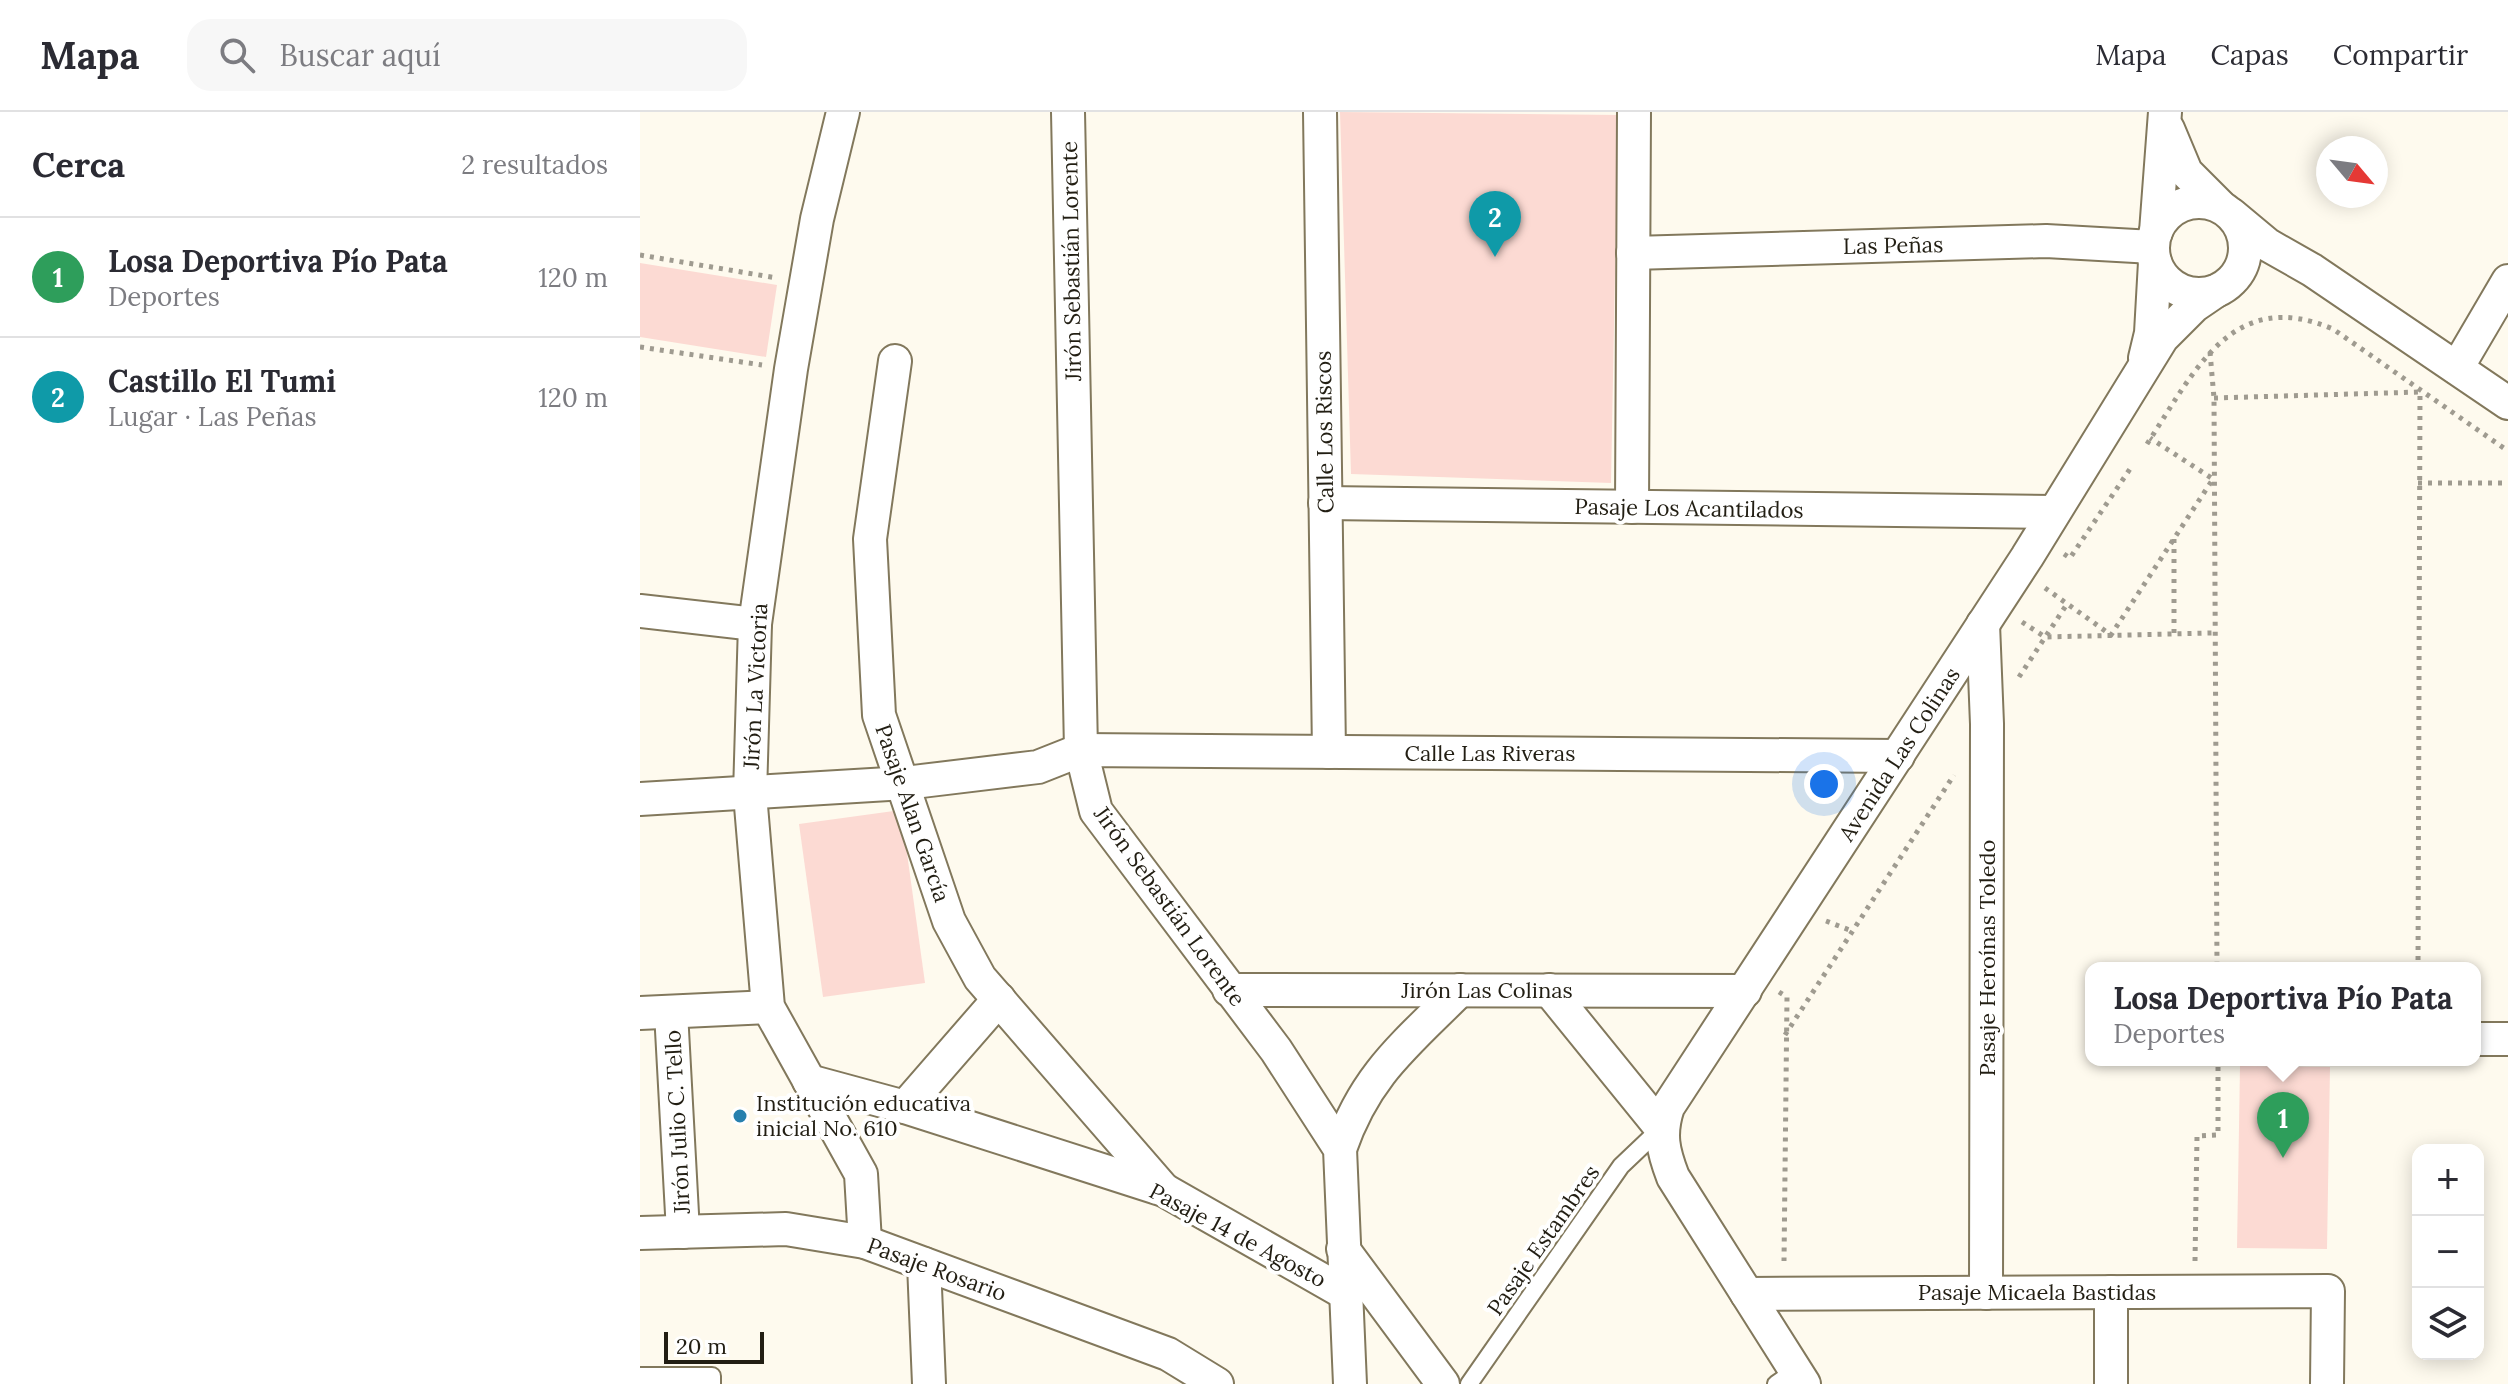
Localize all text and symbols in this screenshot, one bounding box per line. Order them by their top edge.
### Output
search box [187,19,747,91]
text: Mapa [40,31,139,79]
icon: search [215,33,259,77]
text: Buscar aquí [279,36,441,74]
text: Mapa [2095,37,2167,73]
text: Capas [2211,37,2289,73]
text: Compartir [2333,37,2468,73]
north arrow [2316,136,2388,208]
street label: Jirón Sebastián Lorente [1055,141,1087,382]
text: Cerca [32,143,125,186]
text: 2 resultados [461,148,608,181]
pin: 2 [1469,191,1521,257]
street label: Las Peñas [1843,230,1943,260]
text: Losa Deportiva Pío Pata [108,242,448,280]
text: 1 [53,261,63,294]
text: 120 m [538,261,608,294]
text: Deportes [108,280,220,313]
street label: Calle Los Riscos [1309,350,1339,514]
text: Castillo El Tumi [108,362,336,400]
text: 2 [51,381,65,414]
text: 120 m [538,381,608,414]
text: Lugar · Las Peñas [108,400,317,433]
street label: Pasaje Los Acantilados [1574,492,1804,524]
street label: Jirón La Victoria [737,602,773,771]
street label: Avenida Las Colinas [1832,662,1966,847]
street label: Pasaje Alan García [869,720,957,906]
street label: Calle Las Riveras [1405,739,1575,767]
your location [1804,764,1844,804]
street label: Jirón Sebastián Lorente [1087,800,1252,1011]
street label: Pasaje Heroínas Toledo [1973,840,2001,1076]
popup [2085,962,2481,1066]
street label: Jirón Las Colinas [1400,976,1573,1004]
text: Losa Deportiva Pío Pata [2113,979,2453,1017]
text: Deportes [2113,1017,2225,1050]
street label: Jirón Julio C. Tello [658,1029,696,1216]
place label: Institución educativa inicial No. 610 [756,1089,971,1142]
pin: 1 [2257,1092,2309,1158]
marker: Institución educativa inicial No. 610 [731,1107,749,1125]
map controls [2412,1144,2484,1360]
button: + [2412,1144,2484,1216]
street label: Pasaje Estambres [1481,1159,1605,1321]
street label: Pasaje 14 de Agosto [1145,1177,1331,1293]
button: − [2412,1216,2484,1288]
street label: Pasaje Rosario [864,1231,1010,1307]
street label: Pasaje Micaela Bastidas [1918,1278,2156,1306]
button: layers [2412,1288,2484,1360]
scale bar [664,1328,764,1364]
text: 20 m [676,1332,727,1360]

